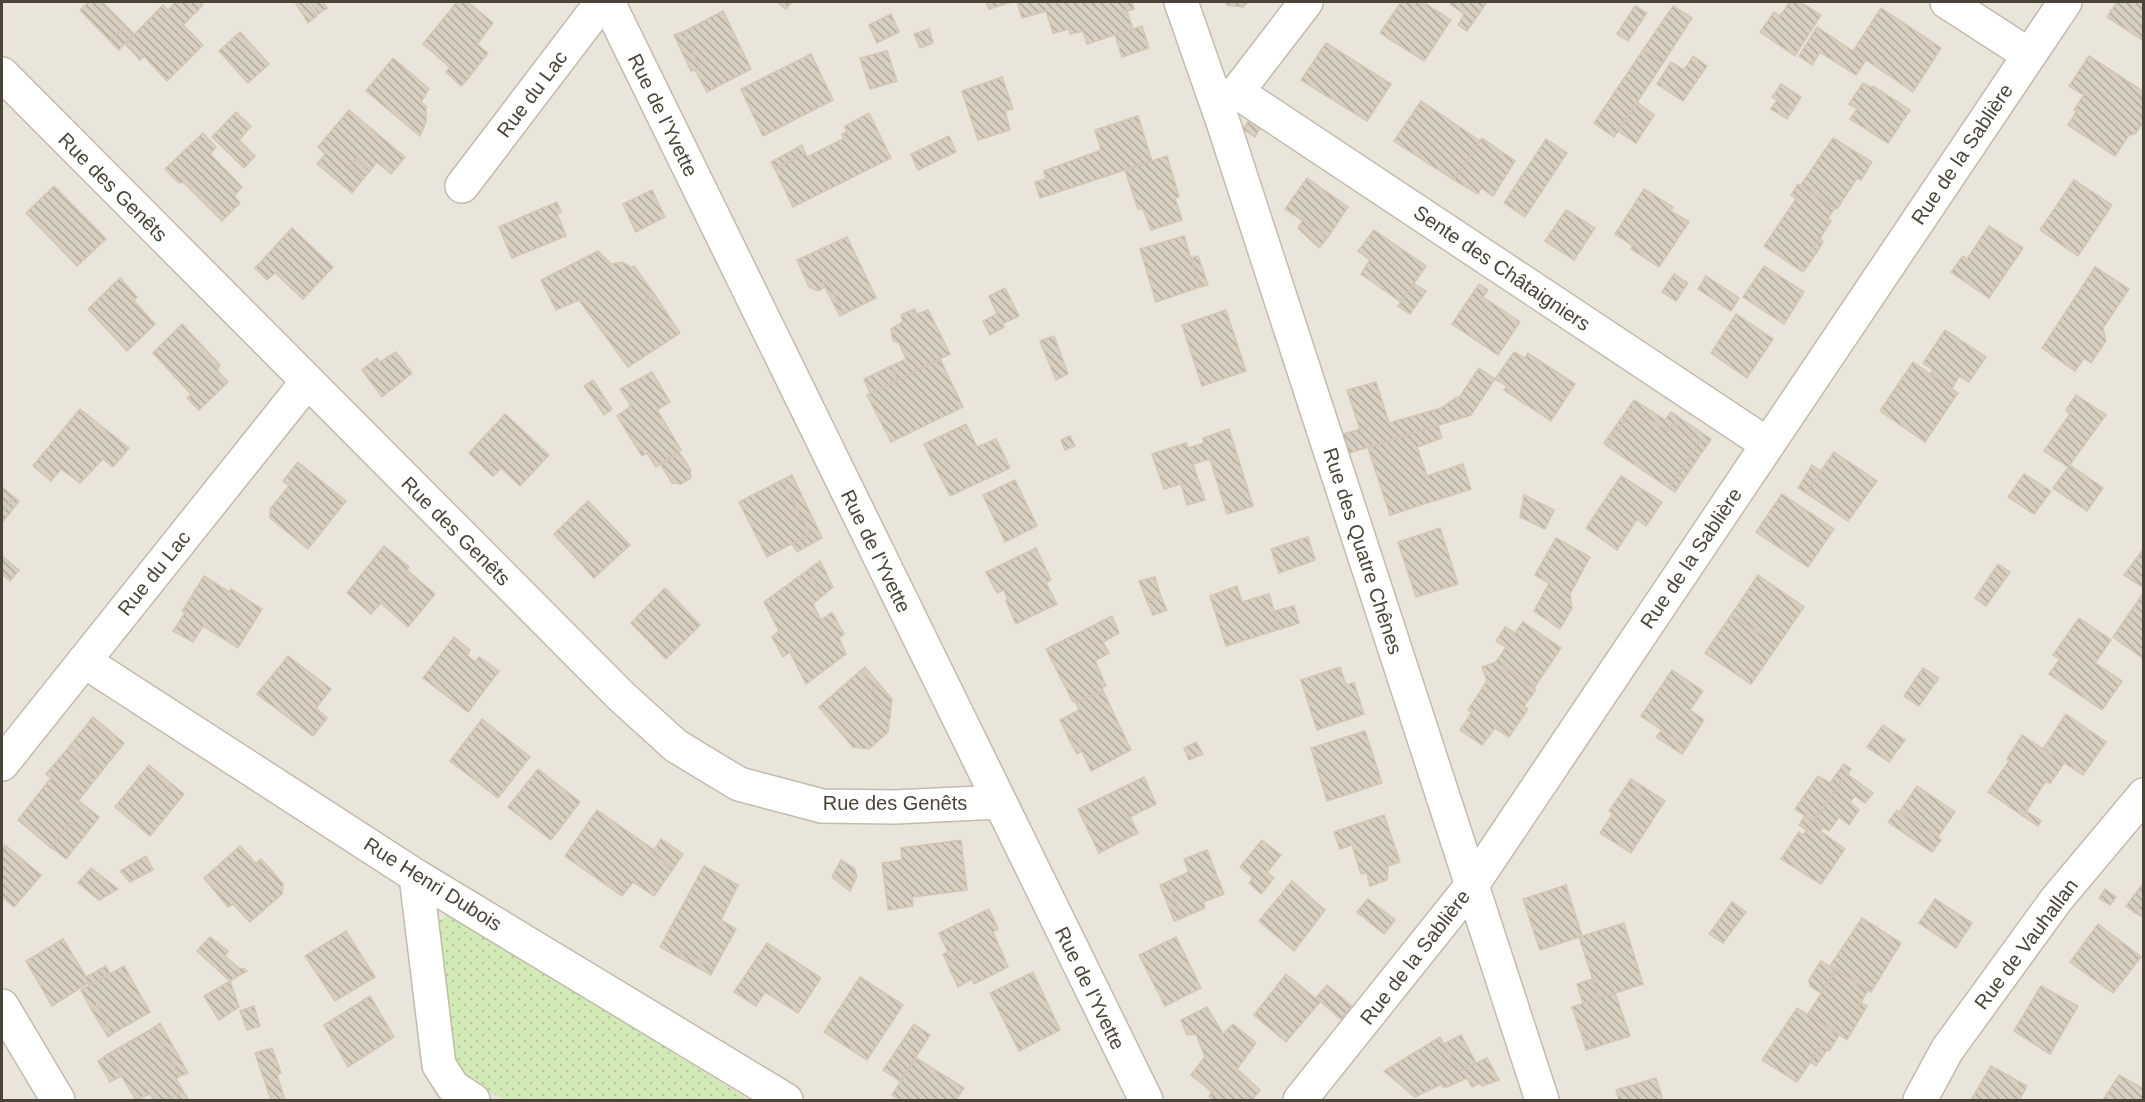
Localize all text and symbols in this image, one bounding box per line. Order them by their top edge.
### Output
street label: Rue du Lac [492,47,572,141]
street label: Rue de l'Yvette [624,50,702,180]
street label: Rue de la Sablière [1907,80,2017,228]
street label: Rue des Genêts [54,128,172,246]
street label: Sente des Châtaigniers [1410,201,1594,335]
street label: Rue des Quatre Chênes [1319,445,1407,657]
street label: Rue des Genêts [397,472,515,590]
street label: Rue de la Sablière [1636,484,1746,632]
street label: Rue de l'Yvette [837,486,915,616]
street label: Rue du Lac [113,526,195,620]
street label: Rue des Genêts [823,792,967,814]
street label: Rue Henri Dubois [360,833,506,935]
street label: Rue de Vauhallan [1970,874,2082,1014]
street label: Rue de la Sablière [1356,885,1474,1029]
street label: Rue de l'Yvette [1051,923,1129,1053]

